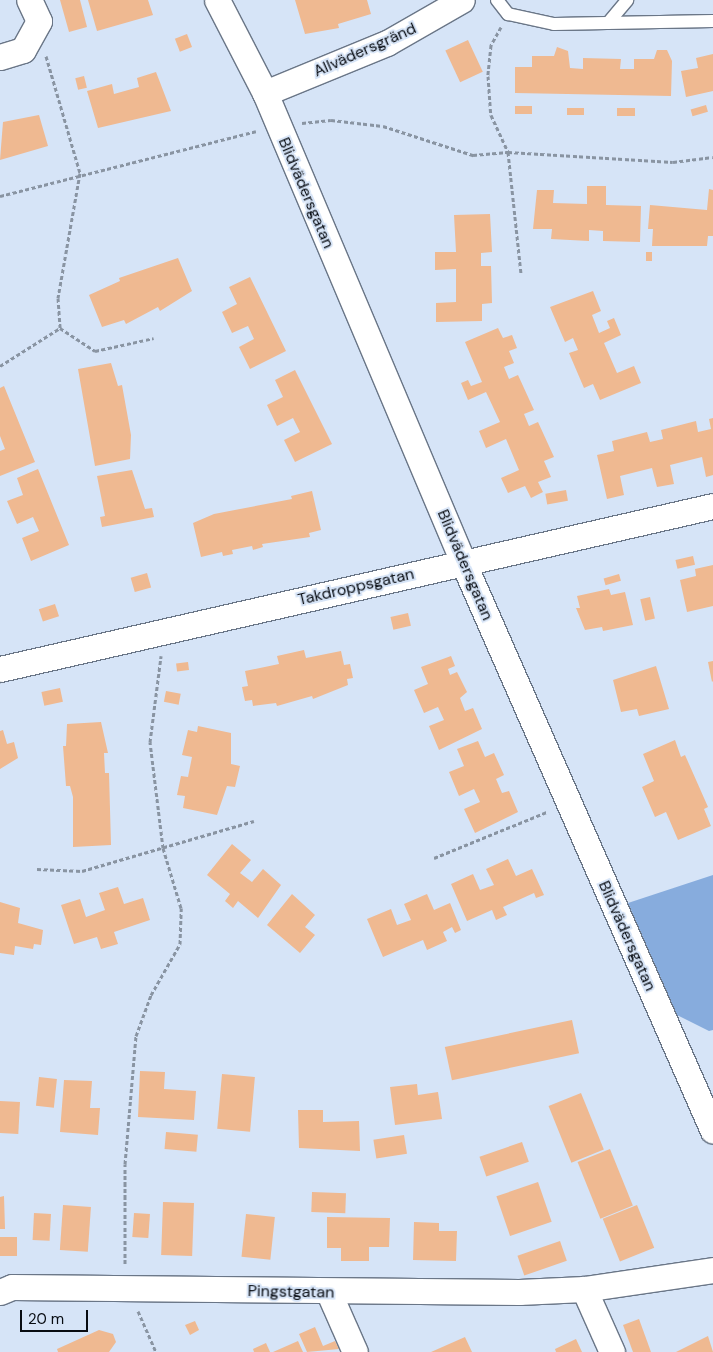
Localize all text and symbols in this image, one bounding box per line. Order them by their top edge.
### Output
street label: Allvädersgränd [311,19,419,81]
street label: Blidvädersgatan [274,135,338,251]
street label: Blidvädersgatan [433,507,497,623]
street label: Takdroppsgatan [296,564,416,610]
street label: Blidvädersgatan [594,878,660,994]
street label: Pingstgatan [247,1282,335,1302]
scale bar [22,1300,90,1332]
text: 20 m [28,1309,64,1329]

